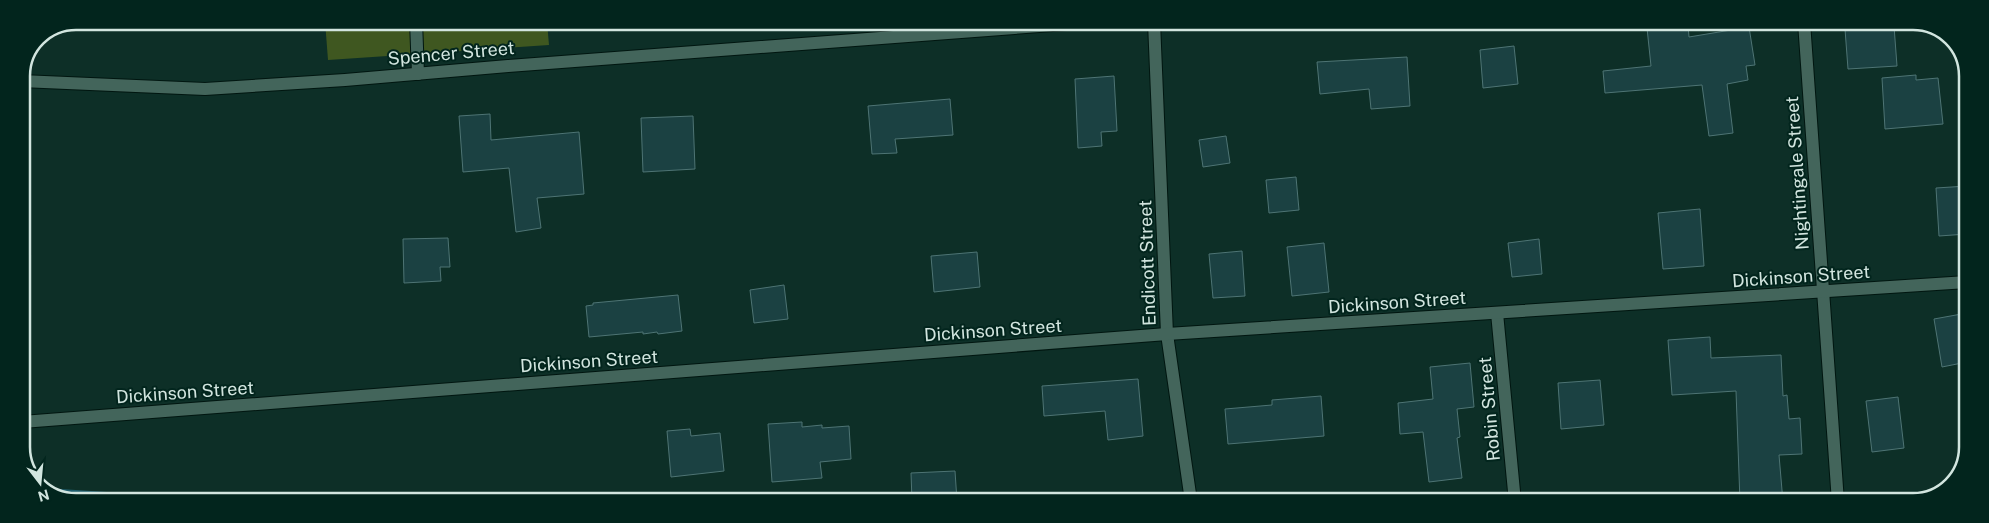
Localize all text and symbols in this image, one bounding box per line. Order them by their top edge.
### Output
street label: Spencer Street [387,37,515,69]
street label: Nightingale Street [1781,95,1813,251]
street label: Endicott Street [1134,200,1160,326]
street label: Dickinson Street [1731,261,1871,291]
street label: Dickinson Street [1327,287,1467,317]
street label: Dickinson Street [923,315,1063,345]
street label: Dickinson Street [519,346,659,376]
street label: Robin Street [1474,356,1504,462]
street label: Dickinson Street [115,377,255,407]
north arrow [15,458,65,508]
text: N [36,486,51,505]

